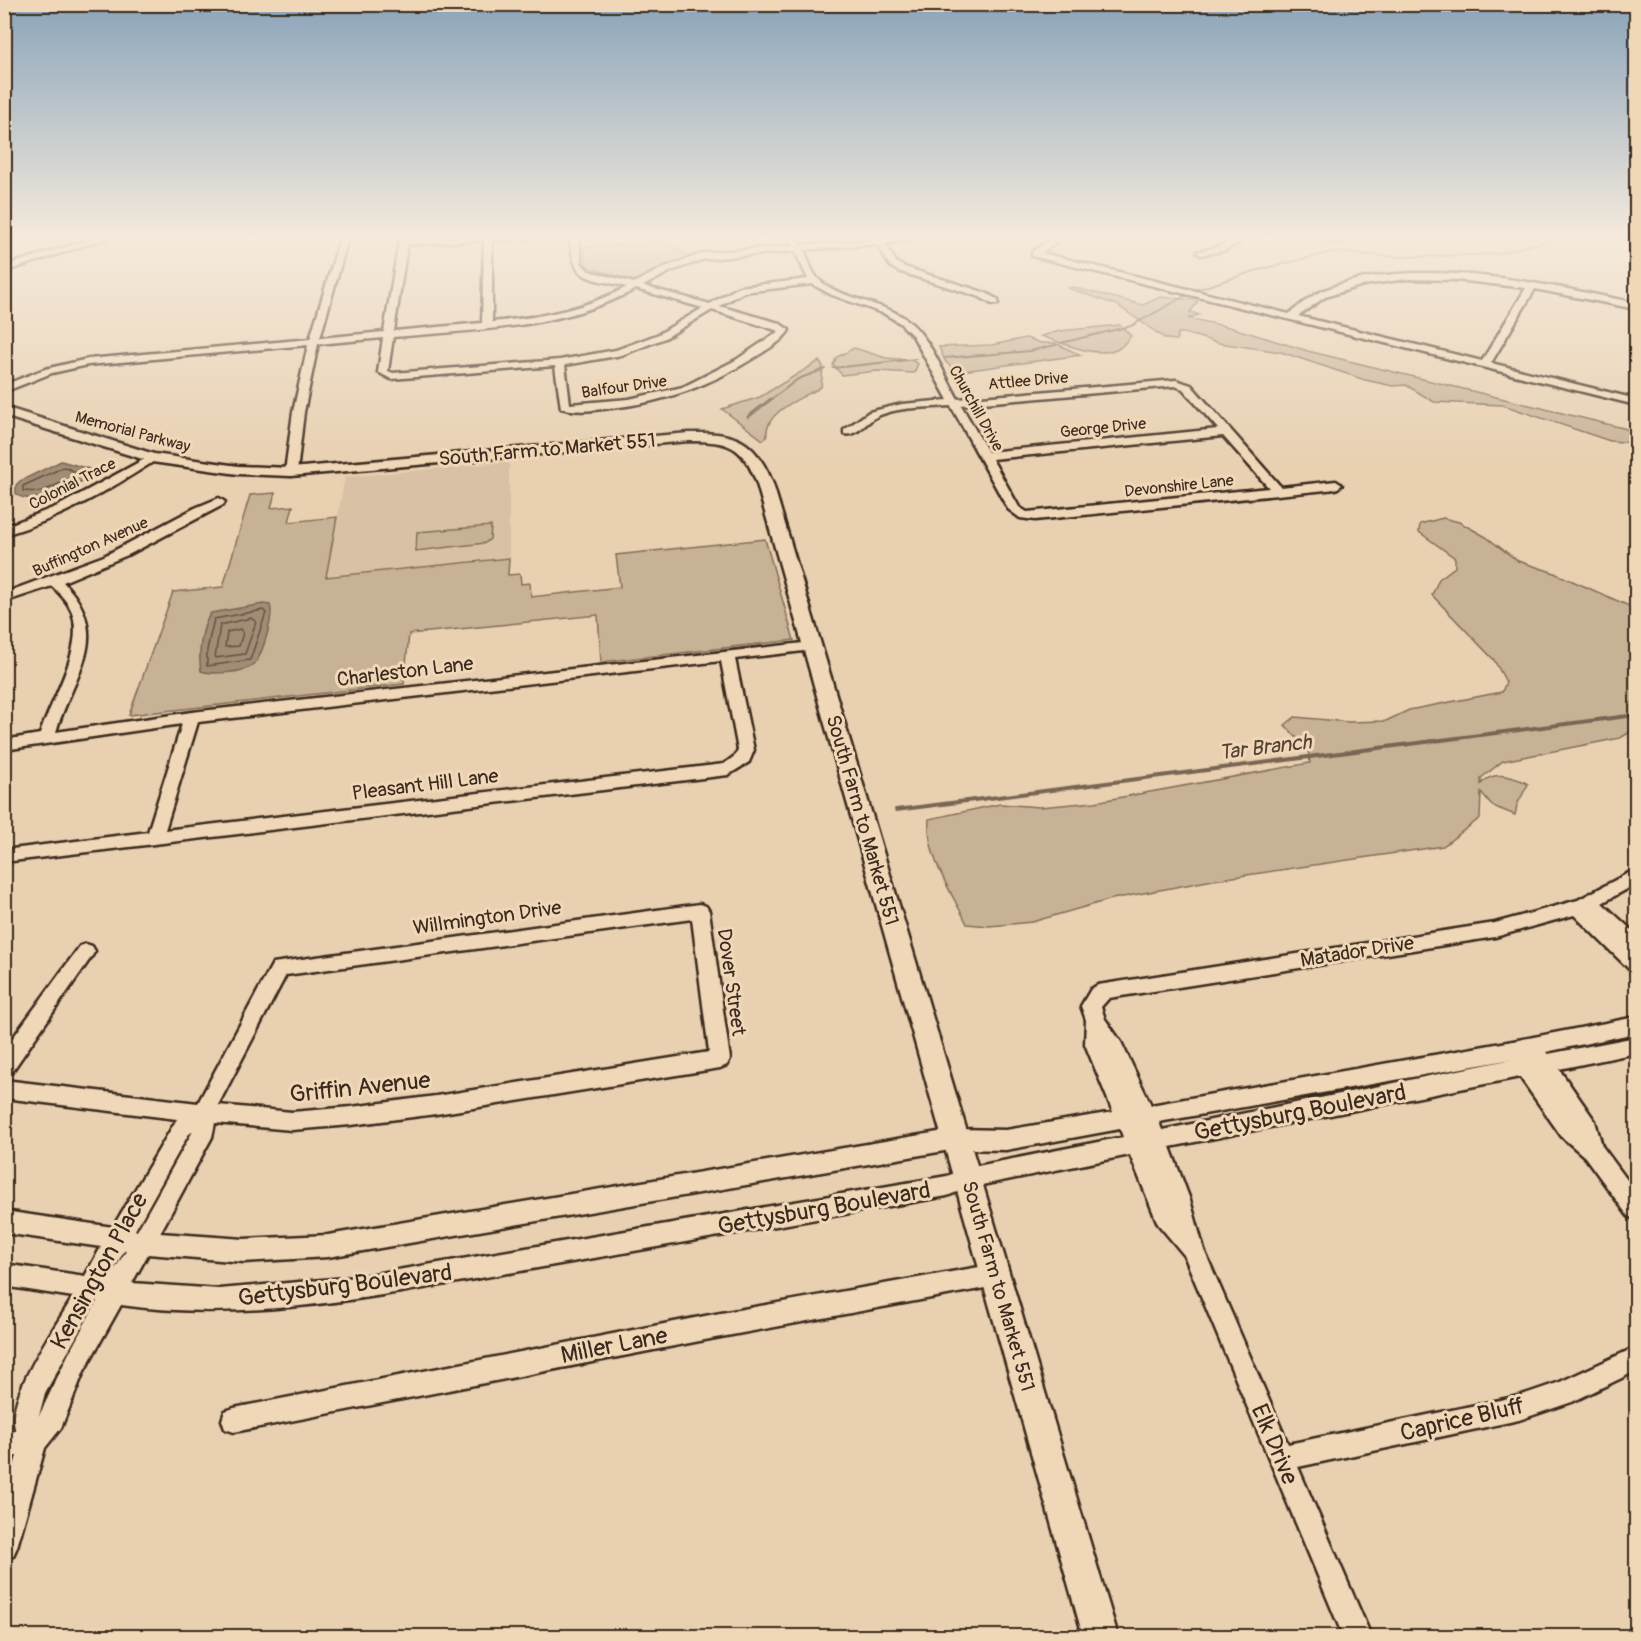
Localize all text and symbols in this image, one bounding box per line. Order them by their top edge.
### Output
street label: Churchill Drive [944,362,1008,455]
street label: Attlee Drive [987,368,1069,394]
street label: Balfour Drive [580,371,668,403]
street label: Memorial Parkway [73,407,193,457]
street label: George Drive [1059,414,1147,442]
street label: South Farm to Market 551 [438,428,657,471]
street label: Colonial Trace [26,453,119,514]
street label: Devonshire Lane [1124,470,1235,502]
street label: Buffington Avenue [30,512,151,581]
street label: Charleston Lane [335,651,475,692]
street label: South Farm to Market 551 [821,712,905,928]
water label: Tar Branch [1217,728,1314,767]
street label: Pleasant Hill Lane [350,763,500,806]
street label: Willmington Drive [411,895,563,940]
street label: Dover Street [712,927,752,1038]
street label: Matador Drive [1298,930,1416,973]
street label: Griffin Avenue [288,1066,432,1109]
street label: Gettysburg Boulevard [1191,1078,1409,1147]
street label: Gettysburg Boulevard [715,1175,933,1241]
street label: South Farm to Market 551 [957,1178,1041,1394]
street label: Kensington Place [44,1188,155,1355]
street label: Gettysburg Boulevard [236,1258,454,1313]
street label: Miller Lane [558,1321,670,1370]
street label: Caprice Bluff [1397,1391,1527,1448]
street label: Elk Drive [1245,1400,1304,1489]

